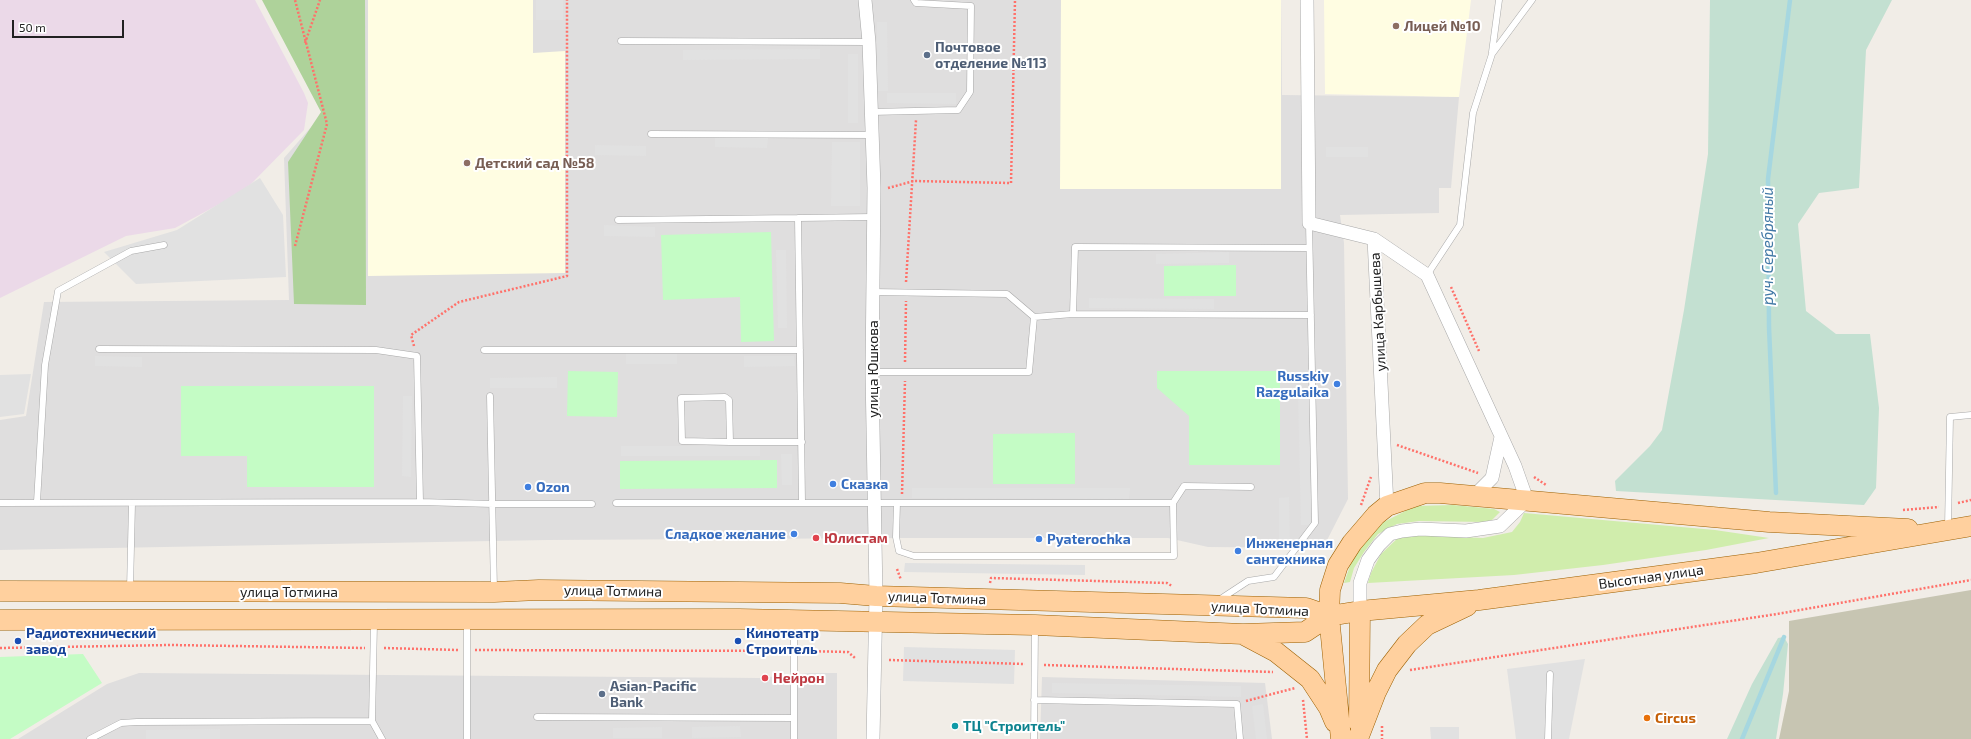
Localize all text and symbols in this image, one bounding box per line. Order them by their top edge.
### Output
scale bar [14,12,126,38]
place label: Лицей №10 [1404,18,1481,34]
text: 50 m [19,20,46,34]
marker: Лицей №10 [1391,21,1401,31]
place label: Почтовое отделение №113 [935,39,1047,72]
marker: Почтовое отделение №113 [922,50,932,60]
place label: Детский сад №58 [475,155,594,171]
marker: Детский сад №58 [462,158,472,168]
water label: руч. Серебряный [1759,187,1777,305]
street label: улица Карбышева [1366,252,1390,372]
street label: улица Юшкова [865,320,881,418]
place label: Russkiy Razgulaika [1256,368,1329,400]
marker: Russkiy Razgulaika [1332,379,1342,389]
place label: Сказка [841,476,888,492]
place label: Ozon [536,479,570,495]
marker: Сказка [828,479,838,489]
marker: Ozon [523,482,533,492]
place label: Сладкое желание [665,526,786,542]
marker: Сладкое желание [789,529,799,539]
place label: Юлистам [824,530,888,546]
place label: Pyaterochka [1047,531,1131,547]
marker: Юлистам [811,533,821,543]
marker: Pyaterochka [1034,534,1044,544]
place label: Инженерная сантехника [1246,535,1333,568]
marker: Инженерная сантехника [1233,546,1243,556]
street label: Высотная улица [1597,561,1705,593]
street label: улица Тотмина [564,582,662,600]
street label: улица Тотмина [240,584,338,600]
street label: улица Тотмина [888,588,986,608]
street label: улица Тотмина [1211,598,1309,620]
place label: Радиотехнический завод [26,625,156,658]
place label: Кинотеатр Строитель [746,625,819,658]
marker: Радиотехнический завод [13,636,23,646]
marker: Кинотеатр Строитель [733,636,743,646]
place label: Нейрон [773,670,824,686]
marker: Нейрон [760,673,770,683]
place label: Asian-Pacific Bank [610,678,697,710]
marker: Asian-Pacific Bank [597,689,607,699]
place label: Circus [1655,710,1696,726]
marker: Circus [1642,713,1652,723]
place label: ТЦ "Строитель" [963,718,1065,734]
marker: ТЦ "Строитель" [950,721,960,731]

